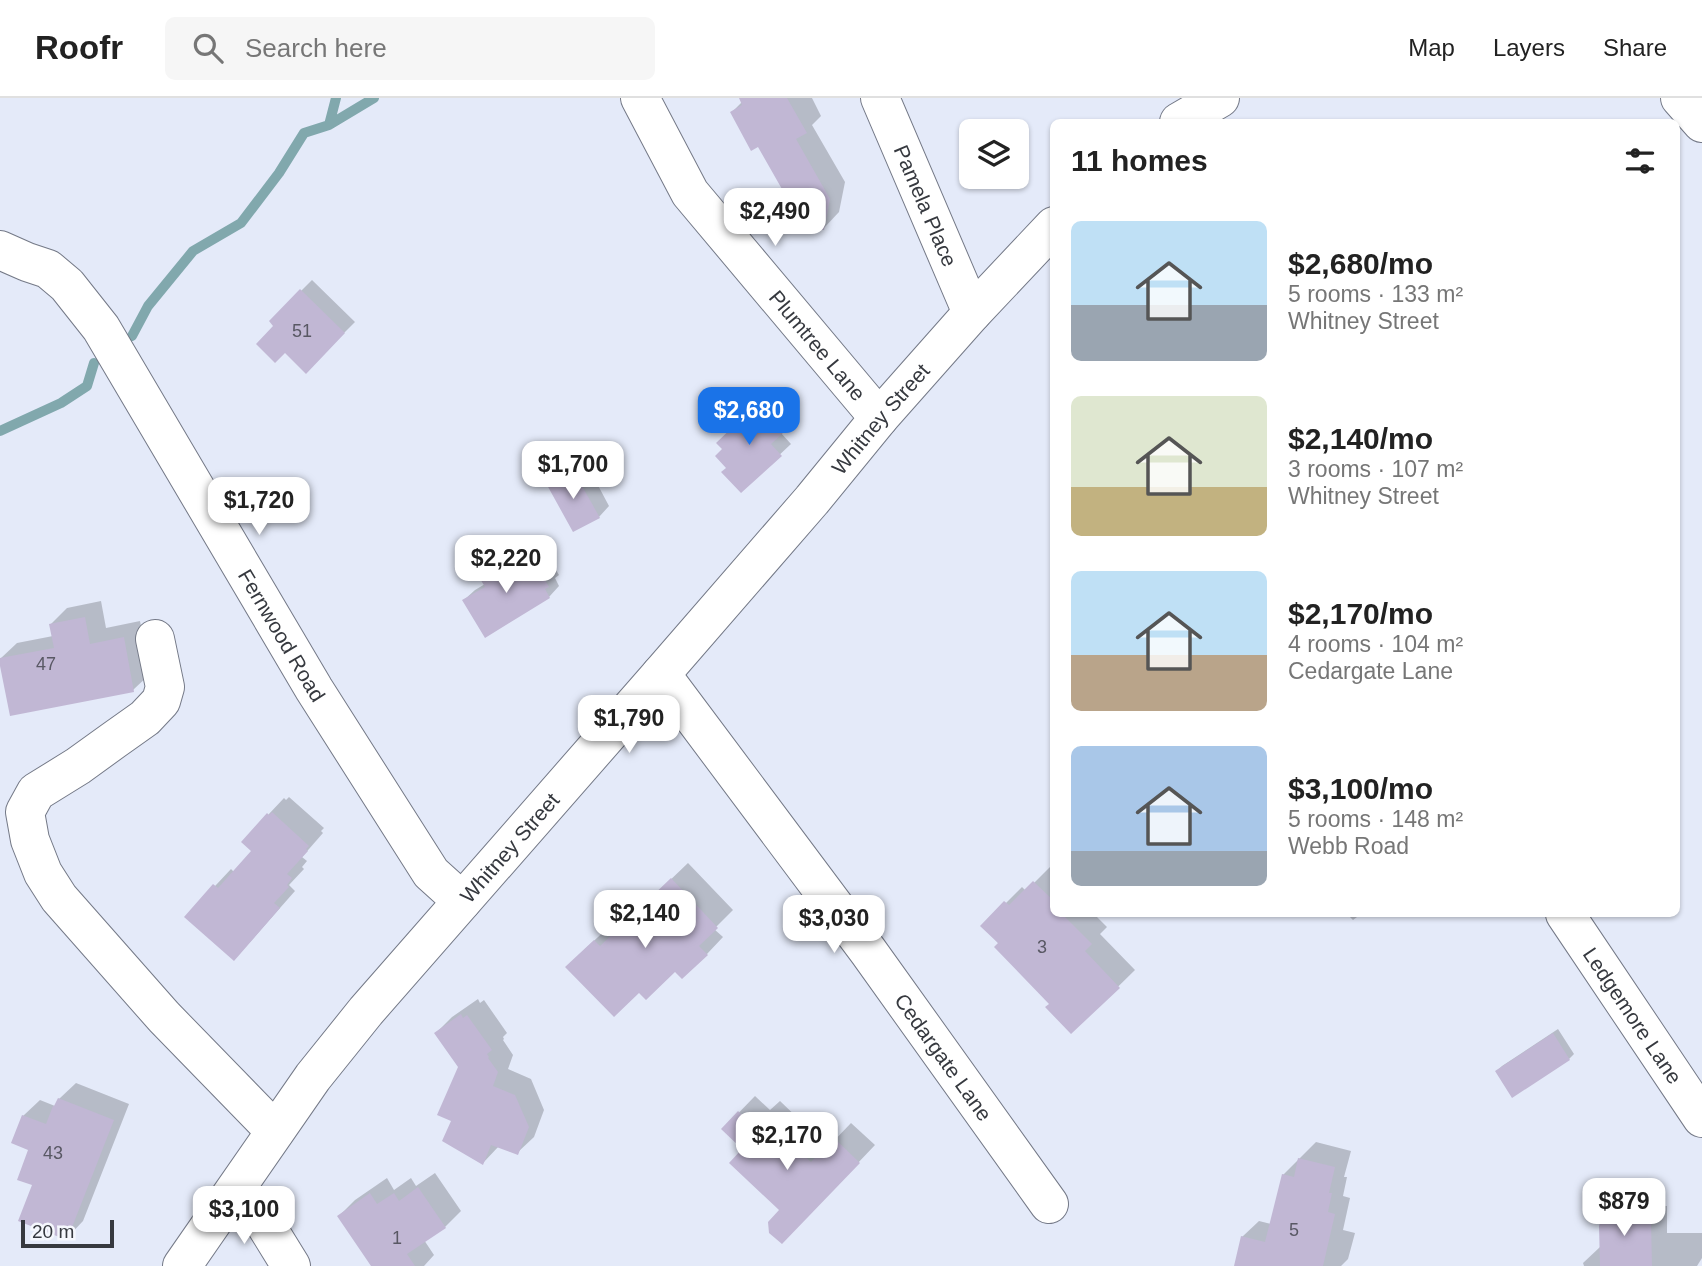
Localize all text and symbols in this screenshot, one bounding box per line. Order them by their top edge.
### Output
search box [165,17,655,80]
text: Roofr [35,29,123,66]
icon: search [189,29,227,67]
text: Search here [245,33,387,63]
text: Map [1408,34,1455,61]
text: Layers [1493,34,1565,61]
text: Share [1603,34,1667,61]
map controls [959,119,1029,189]
button: layers [959,119,1029,189]
street label: Pamela Place [890,141,962,270]
icon: filters [1621,142,1659,180]
text: 11 homes [1071,144,1208,177]
pin: $2,490 [718,188,832,248]
text: $2,490 [740,198,810,224]
text: $2,680/mo [1288,247,1433,280]
icon: home [1127,249,1211,333]
text: 5 rooms · 133 m² [1288,281,1463,307]
street label: Plumtree Lane [765,285,871,405]
text: Whitney Street [1288,308,1439,334]
house number: 51 [292,321,312,341]
street label: Whitney Street [827,358,934,478]
pin: $2,680 [692,388,806,447]
text: $2,680 [714,397,784,423]
text: $2,140/mo [1288,422,1433,455]
icon: home [1127,424,1211,508]
pin: $1,700 [516,442,630,501]
text: $1,700 [538,451,608,477]
text: 3 rooms · 107 m² [1288,456,1463,482]
pin: $1,720 [202,478,316,537]
text: Whitney Street [1288,483,1439,509]
text: $1,720 [224,487,294,513]
pin: $2,220 [449,536,563,595]
text: $2,220 [471,545,541,571]
street label: Fernwood Road [234,565,330,706]
text: $2,170/mo [1288,597,1433,630]
icon: home [1127,599,1211,683]
text: 4 rooms · 104 m² [1288,631,1463,657]
house number: 47 [36,654,56,674]
text: Cedargate Lane [1288,658,1453,684]
pin: $1,790 [572,696,686,755]
text: $1,790 [594,705,664,731]
text: $3,100/mo [1288,772,1433,805]
icon: home [1127,774,1211,858]
street label: Whitney Street [455,788,563,907]
text: 5 rooms · 148 m² [1288,806,1463,832]
text: Webb Road [1288,833,1409,859]
pin: $2,140 [588,890,702,950]
pin: $3,030 [777,896,891,955]
text: $2,140 [610,900,680,926]
text: $3,030 [799,905,869,931]
house number: 3 [1037,937,1047,957]
street label: Ledgemore Lane [1579,943,1687,1088]
street label: Cedargate Lane [891,989,997,1125]
pin: $2,170 [730,1112,844,1172]
text: $2,170 [752,1122,822,1148]
house number: 43 [43,1143,63,1163]
pin: $879 [1583,1178,1665,1238]
pin: $3,100 [187,1186,301,1246]
text: $879 [1598,1188,1650,1214]
text: $3,100 [209,1196,279,1222]
scale bar [21,1217,114,1249]
house number: 5 [1289,1220,1299,1240]
text: 20 m [32,1221,74,1242]
house number: 1 [392,1228,402,1248]

